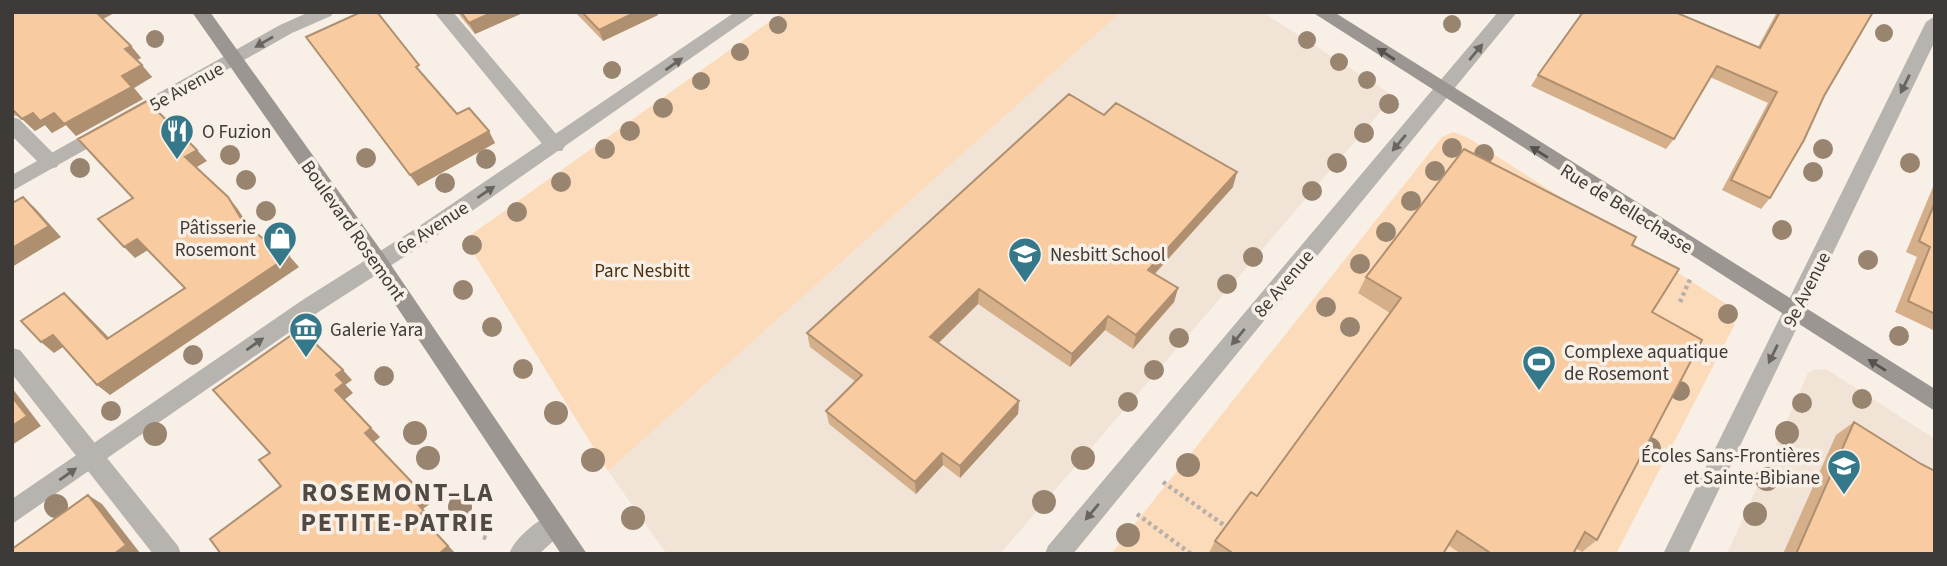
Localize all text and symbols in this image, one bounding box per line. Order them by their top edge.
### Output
one-way arrow [255,36,274,48]
one-way arrow [1468,43,1483,61]
one-way arrow [1376,48,1395,61]
street label: 5e Avenue [145,56,229,119]
one-way arrow [665,57,683,71]
one-way arrow [1900,74,1911,94]
restaurant icon: O Fuzion [158,112,196,161]
place label: O Fuzion [202,119,271,146]
one-way arrow [1392,135,1407,152]
one-way arrow [1530,146,1549,159]
street label: Boulevard Rosemont [294,155,412,307]
street label: Rue de Bellechasse [1555,158,1698,261]
one-way arrow [477,185,495,199]
street label: 6e Avenue [391,195,474,262]
place label: Pâtisserie Rosemont [175,215,257,264]
shop icon: Pâtisserie Rosemont [261,219,299,268]
school or university icon: Nesbitt School [1006,235,1044,284]
place label: Nesbitt School [1050,242,1166,269]
street label: 8e Avenue [1248,244,1321,324]
street label: 9e Avenue [1777,247,1838,332]
park label: Parc Nesbitt [594,258,690,285]
museum icon: Galerie Yara [287,310,325,359]
place label: Galerie Yara [330,317,423,344]
one-way arrow [1230,328,1246,346]
one-way arrow [246,337,264,351]
place label: Complexe aquatique de Rosemont [1564,339,1728,388]
sports icon: Complexe aquatique de Rosemont [1520,343,1558,392]
one-way arrow [1768,344,1779,364]
one-way arrow [1867,359,1886,371]
place label: Écoles Sans-Frontières et Sainte-Bibiane [1641,443,1820,492]
school or university icon: Écoles Sans-Frontières et Sainte-Bibiane [1825,447,1863,496]
one-way arrow [59,467,77,481]
district label: ROSEMONT–LA PETITE-PATRIE [300,474,496,541]
one-way arrow [1085,503,1100,520]

